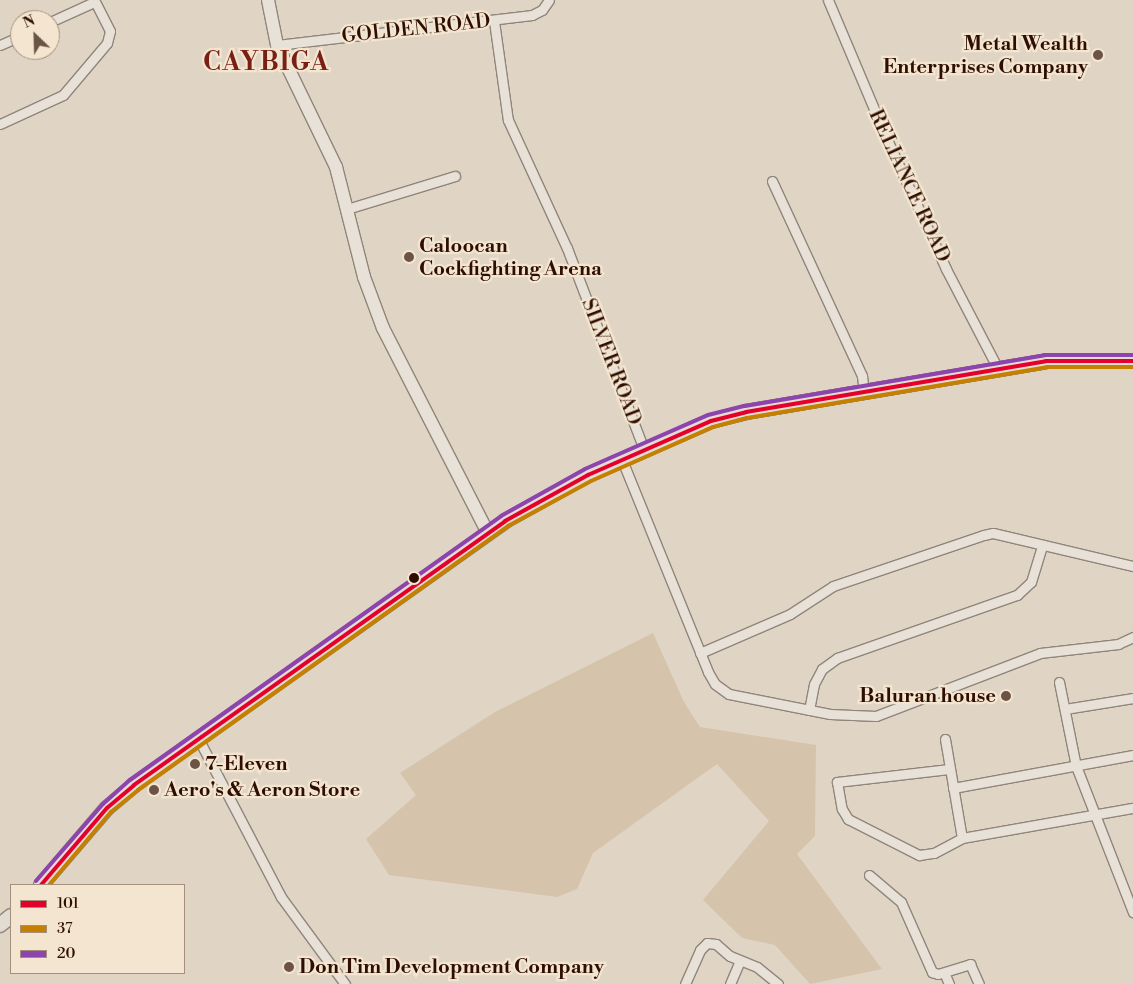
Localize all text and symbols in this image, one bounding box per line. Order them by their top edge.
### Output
street label: GOLDEN ROAD [340,9,492,49]
north arrow [10,10,60,60]
text: N [21,12,38,33]
place label: Metal Wealth Enterprises Company [883,32,1088,79]
district label: CAYBIGA [202,48,330,78]
marker: Metal Wealth Enterprises Company [1092,49,1104,61]
street label: RELIANCE ROAD [863,106,955,266]
place label: Caloocan Cockfighting Arena [419,234,602,281]
marker: Caloocan Cockfighting Arena [403,251,415,263]
street label: SILVER ROAD [576,295,646,429]
unlabelled marker [409,573,419,583]
place label: Baluran house [859,684,996,708]
marker: Baluran house [1000,690,1012,702]
place label: 7-Eleven [205,752,288,776]
marker: 7-Eleven [189,758,201,770]
place label: Aero's & Aeron Store [164,778,360,802]
marker: Aero's & Aeron Store [148,784,160,796]
legend [10,884,185,974]
text: 101 [57,894,79,913]
text: 37 [57,919,73,938]
text: 20 [57,944,76,963]
place label: Don Tim Development Company [299,955,604,979]
marker: Don Tim Development Company [283,961,295,973]

